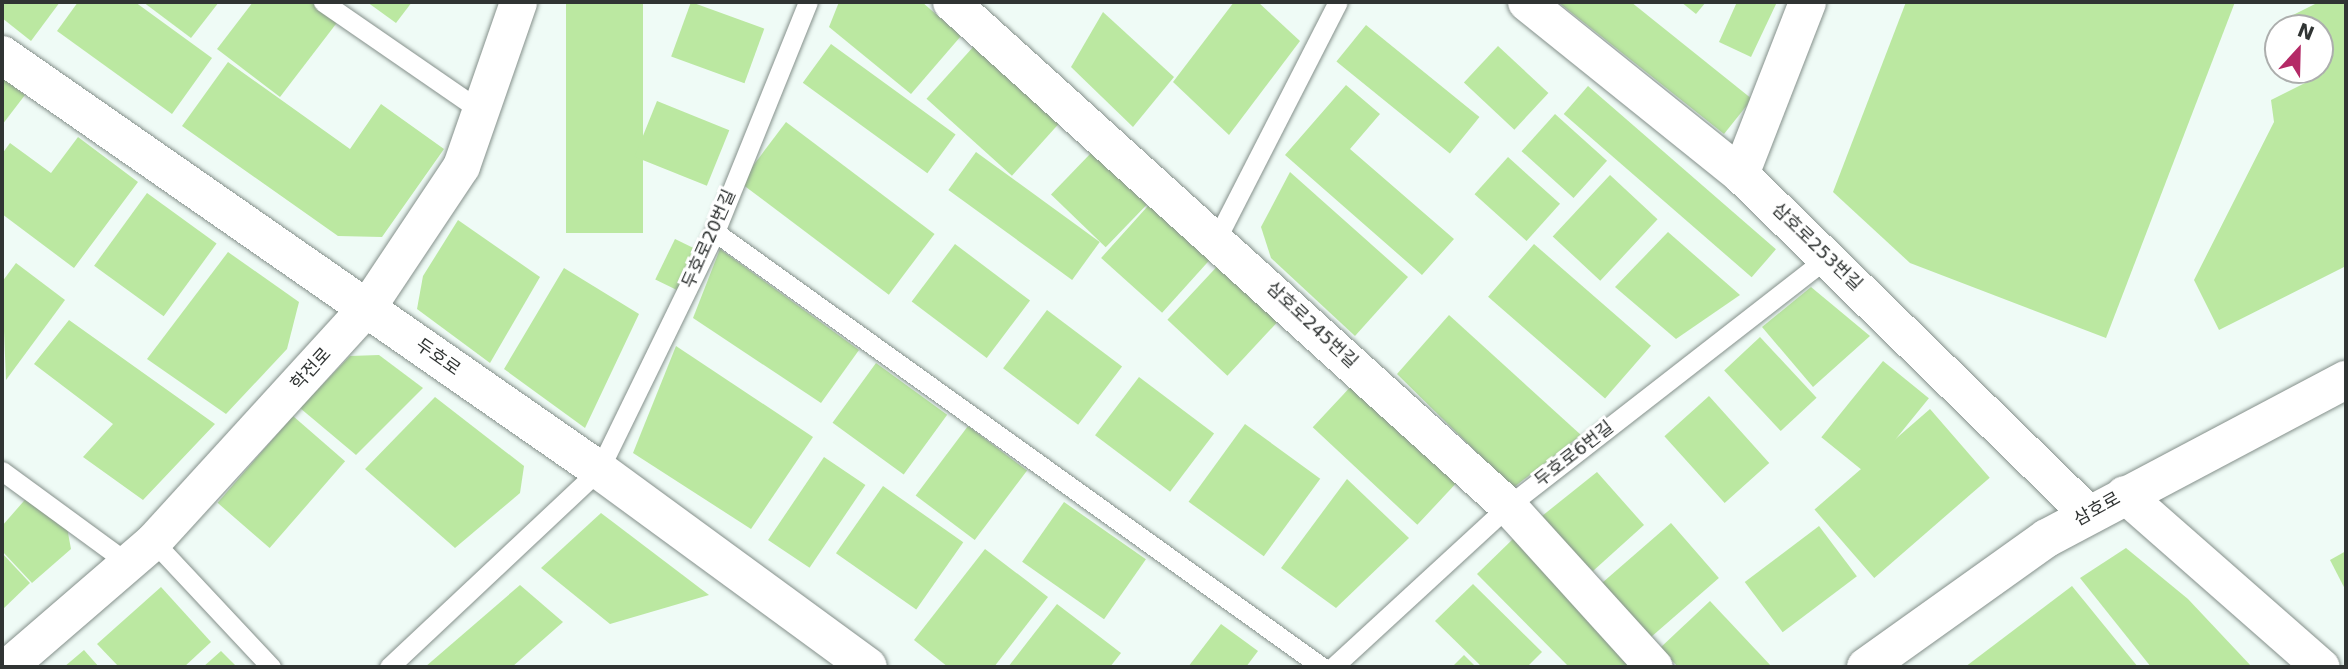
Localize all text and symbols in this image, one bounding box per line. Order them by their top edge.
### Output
north arrow [2264,14,2334,84]
text: N [2295,18,2318,45]
street label: 두호로20번길 [678,186,740,292]
street label: 삼호로253번길 [1767,199,1867,295]
street label: 삼호로245번길 [1262,277,1362,373]
street label: 두호로 [411,334,465,380]
street label: 학전로 [286,343,336,395]
street label: 두호로6번길 [1530,416,1618,492]
street label: 삼호로 [2070,488,2124,530]

